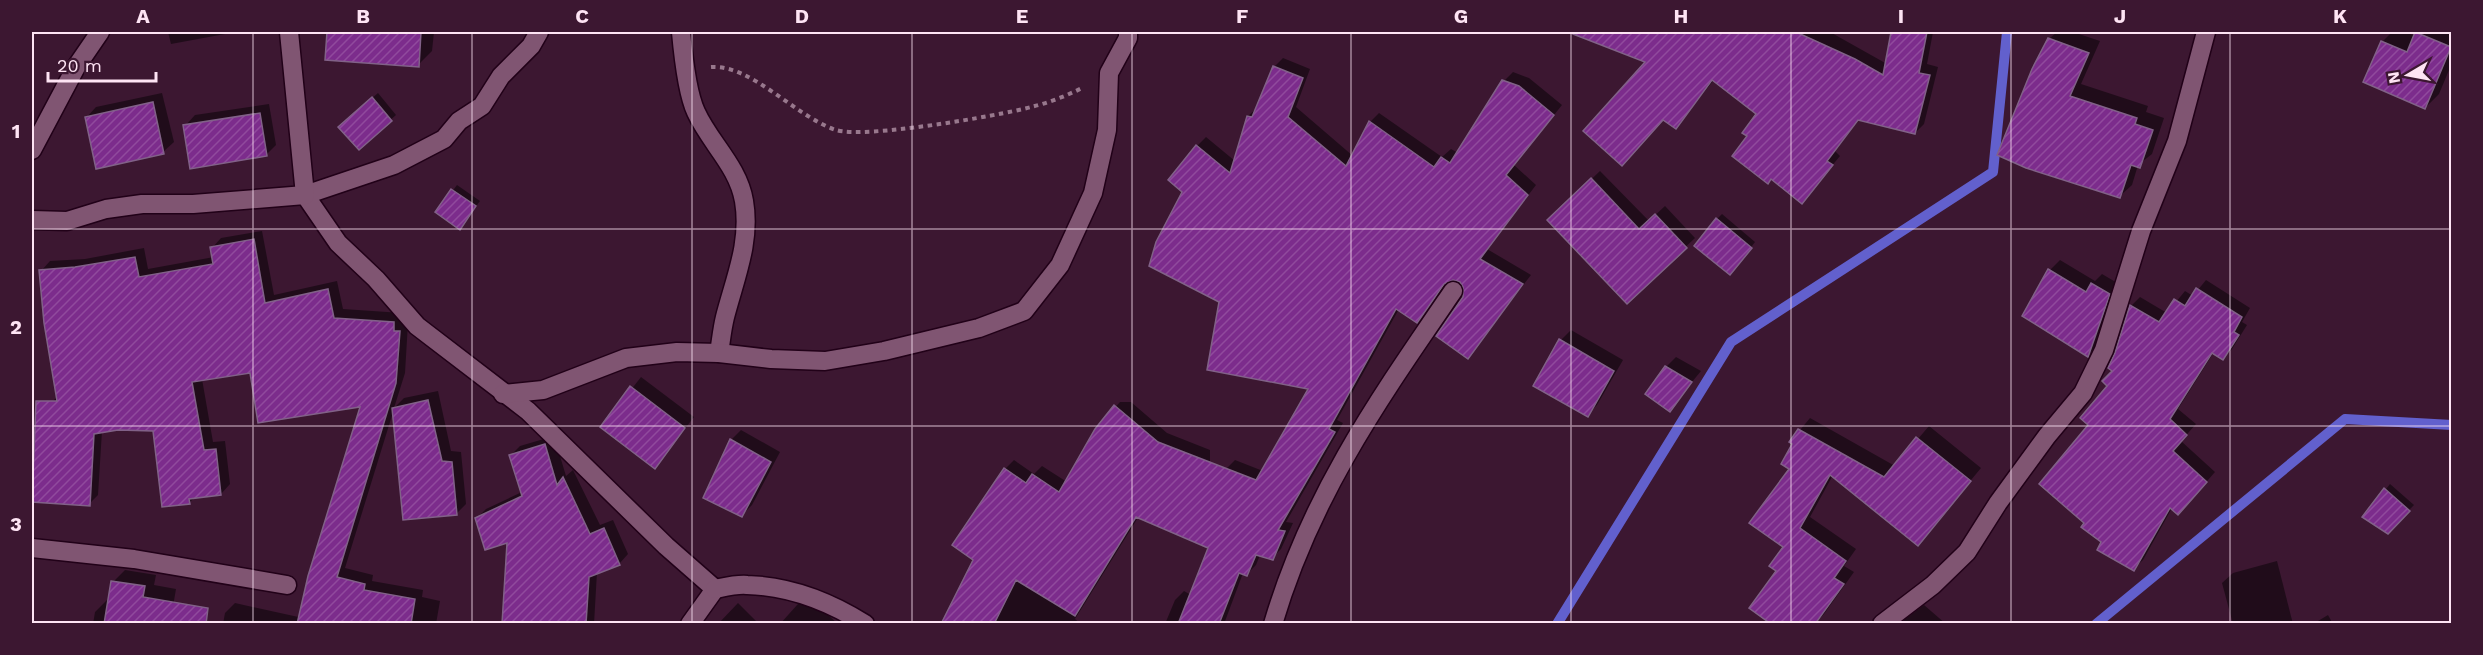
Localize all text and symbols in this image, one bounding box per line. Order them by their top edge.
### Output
text: A [136,4,150,28]
text: B [356,4,370,28]
text: C [575,4,589,28]
text: D [795,4,809,28]
text: E [1016,4,1028,28]
text: F [1236,4,1248,28]
text: G [1454,4,1468,28]
text: H [1674,4,1688,28]
text: I [1898,4,1904,28]
text: J [2114,4,2126,28]
text: K [2333,4,2347,28]
scale bar [48,45,156,83]
north arrow [2378,45,2438,105]
text: 20 m [57,55,102,76]
text: N [2383,70,2404,85]
text: 1 [12,119,20,143]
text: 2 [10,315,22,339]
text: 3 [10,512,22,536]

